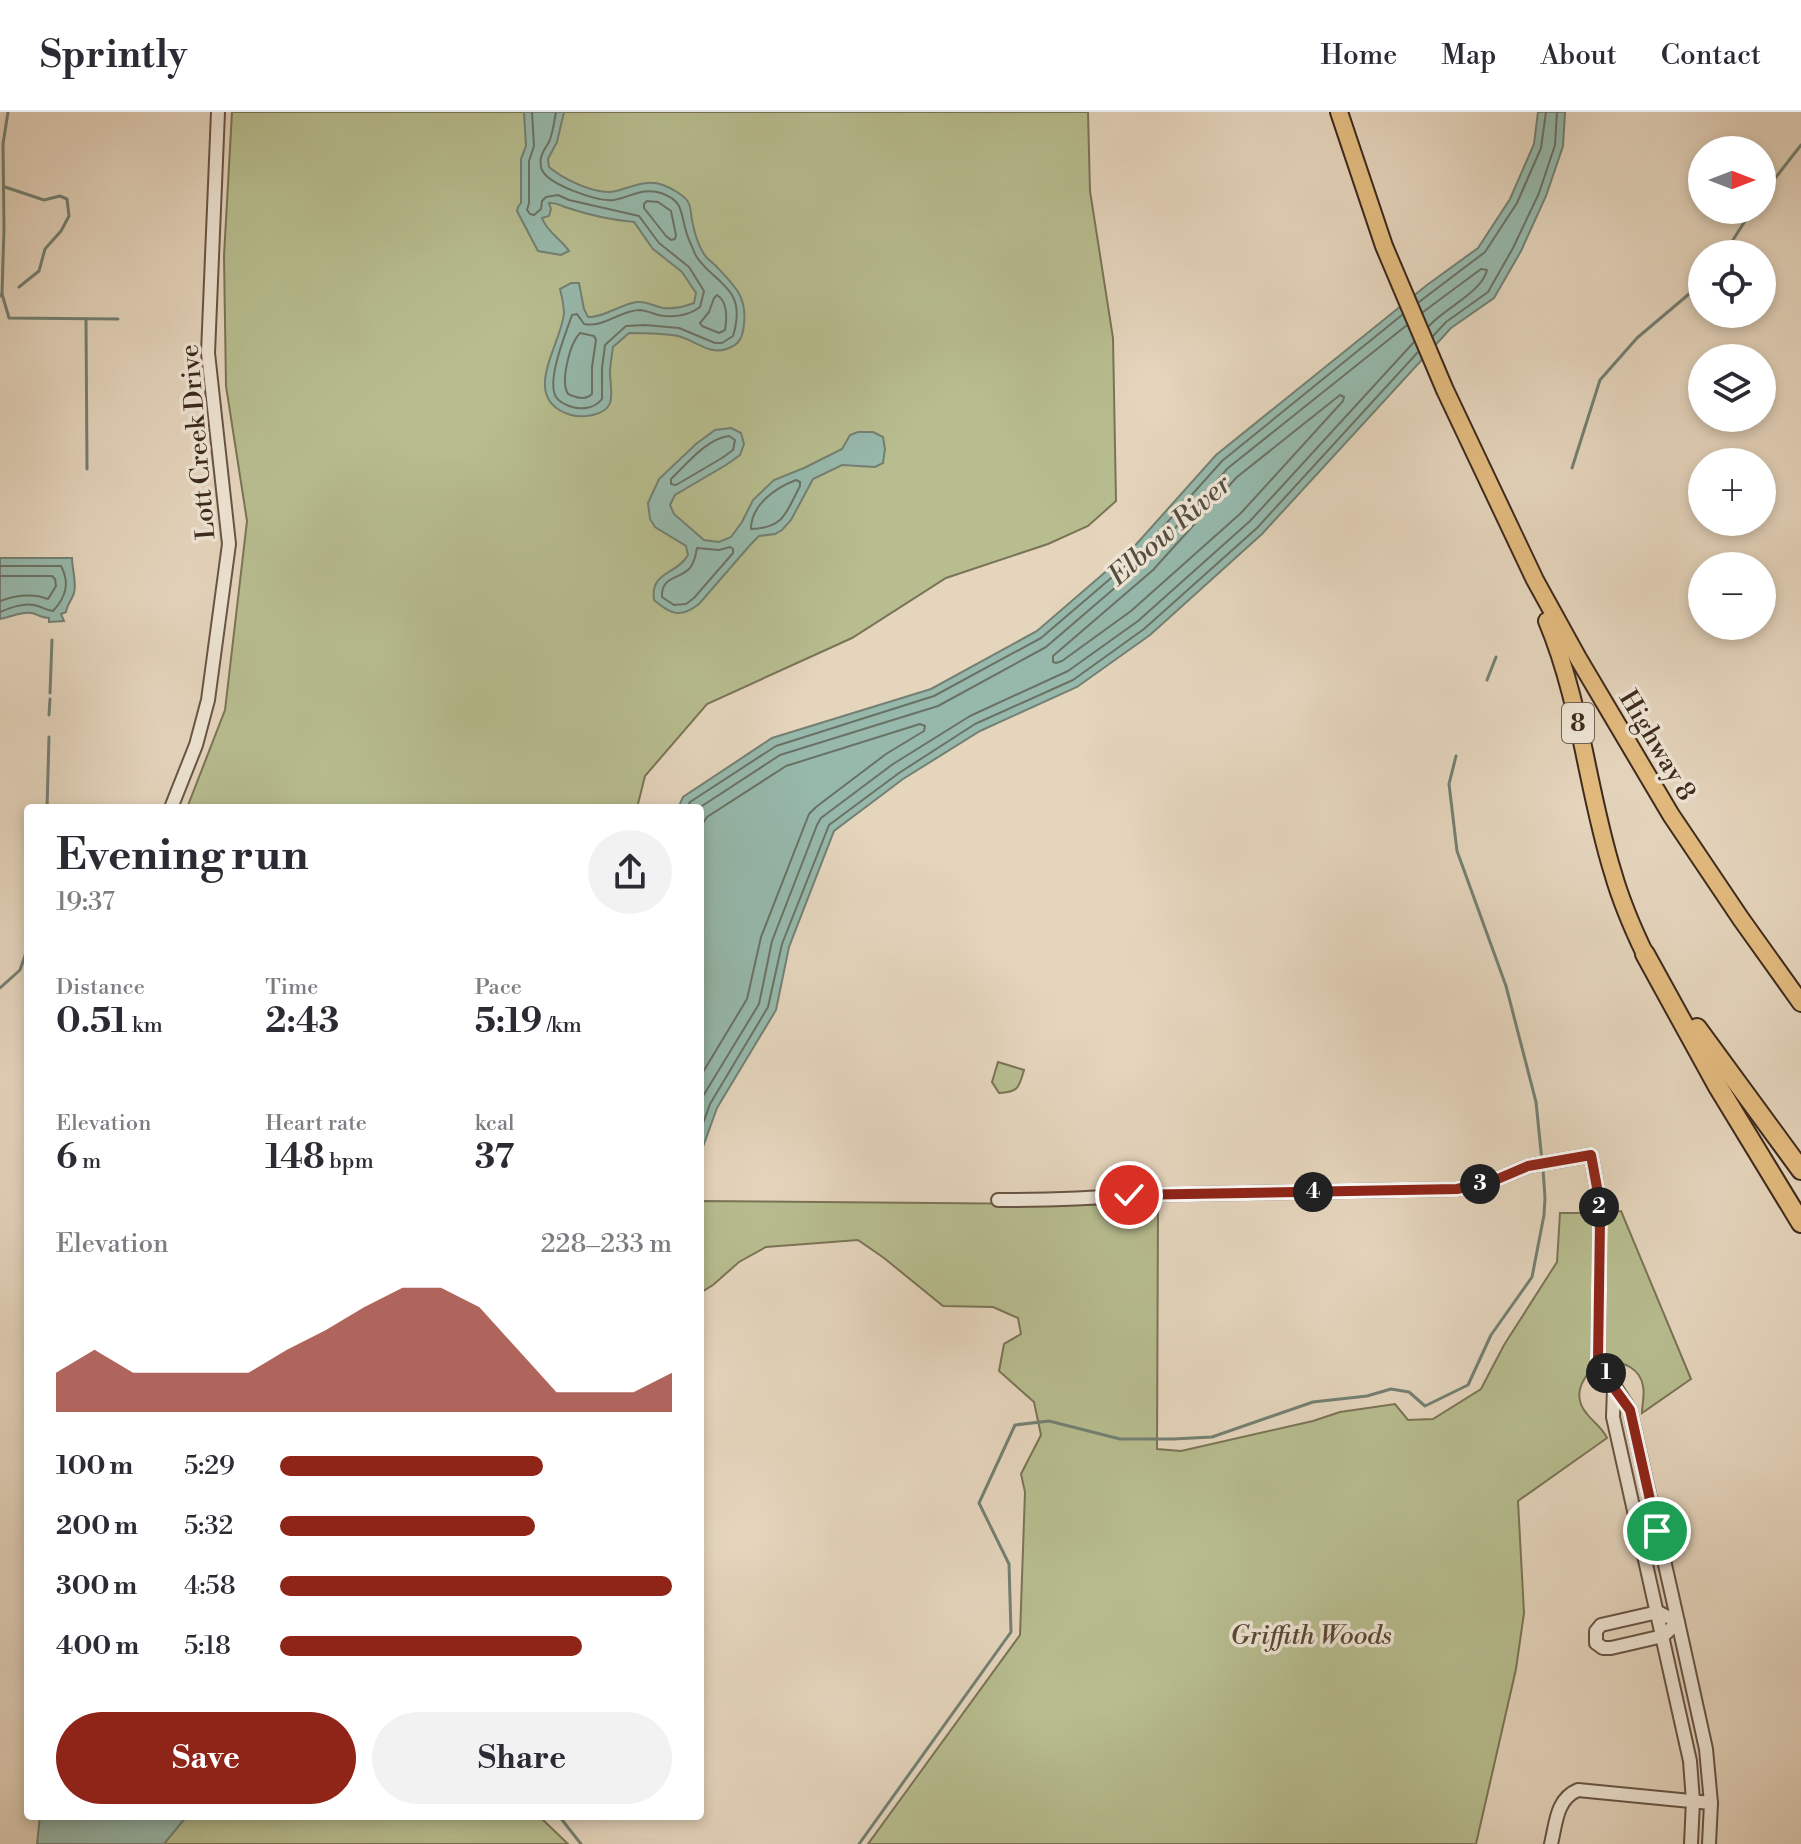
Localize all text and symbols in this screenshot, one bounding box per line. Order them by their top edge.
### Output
text: Sprintly [40,32,187,79]
text: Home [1321,38,1397,73]
text: Map [1441,38,1496,73]
text: About [1540,38,1617,73]
text: Contact [1661,38,1761,73]
north arrow [1688,136,1776,224]
map controls [1688,136,1776,640]
button: locate [1688,240,1776,328]
street label: Lott Creek Drive [174,343,222,541]
button: layers [1688,344,1776,432]
button: + [1688,448,1776,536]
water label: Elbow River [1100,467,1239,594]
button: − [1688,552,1776,640]
street label: Highway 8 [1612,684,1703,807]
road number: 8 [1562,703,1594,743]
text: Evening run [56,828,309,883]
button: share [588,830,672,914]
text: 19:37 [56,886,115,918]
text: Distance [56,974,145,1001]
text: Time [265,974,318,1001]
text: Pace [475,974,522,1001]
text: 0.51 [56,1001,127,1043]
text: 2:43 [265,1001,339,1043]
text: 5:19 [475,1001,542,1043]
text: km [127,1012,163,1039]
text: /km [542,1012,582,1039]
text: Elevation [56,1110,151,1137]
text: Heart rate [265,1110,367,1137]
text: kcal [475,1110,515,1137]
text: 6 [56,1137,77,1179]
text: 148 [265,1137,325,1179]
text: 37 [475,1137,514,1179]
text: m [77,1148,101,1175]
text: bpm [325,1148,374,1175]
pin [1095,1161,1163,1229]
pin: 3 [1460,1164,1500,1204]
text: 3 [1473,1170,1487,1197]
pin: 4 [1293,1172,1333,1212]
icon: check [1107,1173,1151,1217]
text: 4 [1306,1178,1320,1205]
pin: 2 [1579,1187,1619,1227]
text: 2 [1592,1193,1606,1220]
text: Elevation [56,1228,169,1260]
text: 228–233 m [541,1228,672,1260]
pin: 1 [1586,1353,1626,1393]
text: 1 [1601,1359,1611,1386]
text: 100 m [56,1450,133,1482]
text: 5:29 [184,1450,235,1482]
pin [1623,1497,1691,1565]
icon: arrive [1635,1509,1679,1553]
text: 200 m [56,1510,138,1542]
text: 5:32 [184,1510,233,1542]
text: 300 m [56,1570,137,1602]
text: 4:58 [184,1570,236,1602]
park label: Griffith Woods [1230,1620,1392,1652]
text: 400 m [56,1630,139,1662]
text: 5:18 [184,1630,231,1662]
button: Save [56,1712,356,1804]
button: Share [372,1712,672,1804]

